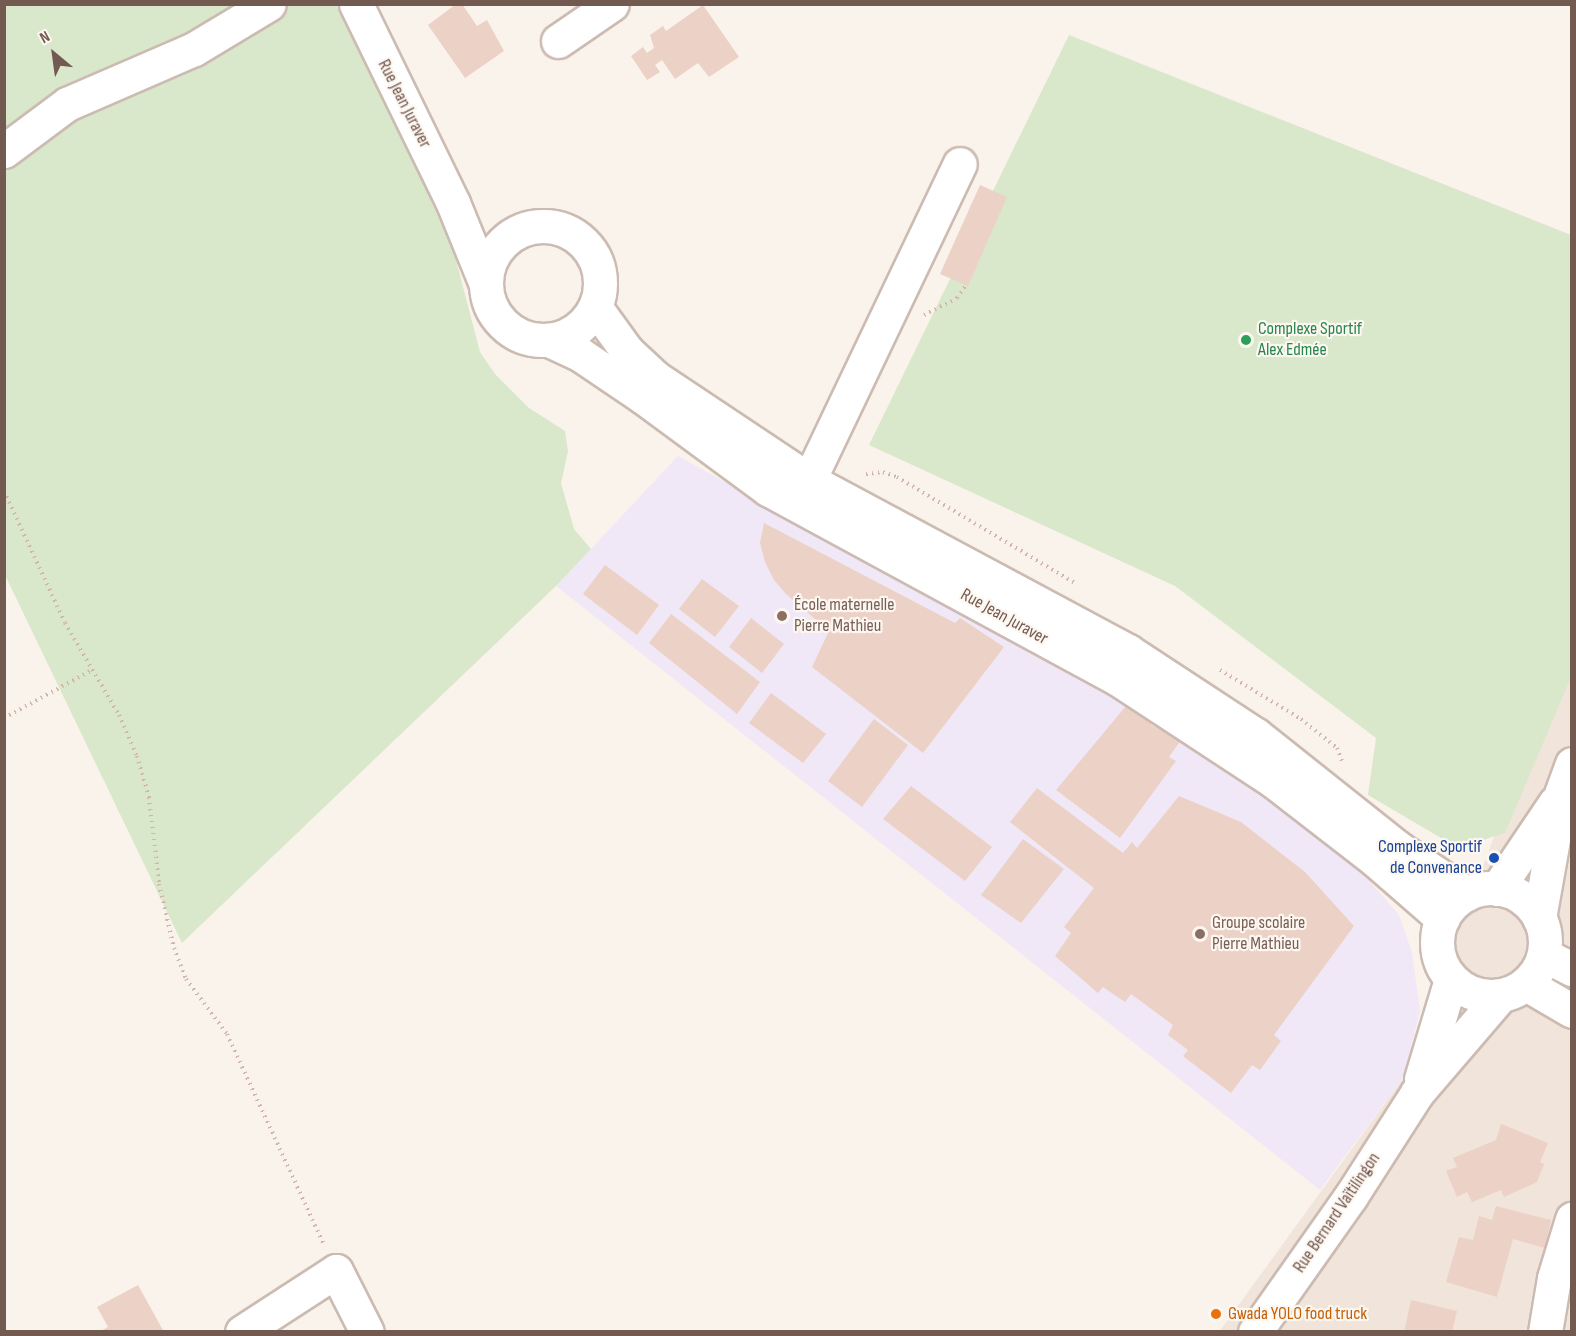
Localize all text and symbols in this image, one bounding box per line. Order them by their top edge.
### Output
north arrow [24,24,84,84]
text: N [37,27,53,48]
street label: Rue Jean Juraver [372,56,436,152]
place label: Complexe Sportif Alex Edmée [1258,319,1362,362]
marker: Complexe Sportif Alex Edmée [1239,333,1253,347]
street label: Rue Jean Juraver [957,584,1051,650]
place label: École maternelle Pierre Mathieu [794,595,894,638]
marker: École maternelle Pierre Mathieu [775,609,789,623]
place label: Complexe Sportif de Convenance [1378,837,1482,880]
marker: Complexe Sportif de Convenance [1487,851,1501,865]
place label: Groupe scolaire Pierre Mathieu [1212,913,1305,956]
marker: Groupe scolaire Pierre Mathieu [1193,927,1207,941]
street label: Rue Bernard Vaïtilingon [1289,1149,1385,1277]
place label: Gwada YOLO food truck [1228,1303,1367,1325]
marker: Gwada YOLO food truck [1209,1307,1223,1321]

